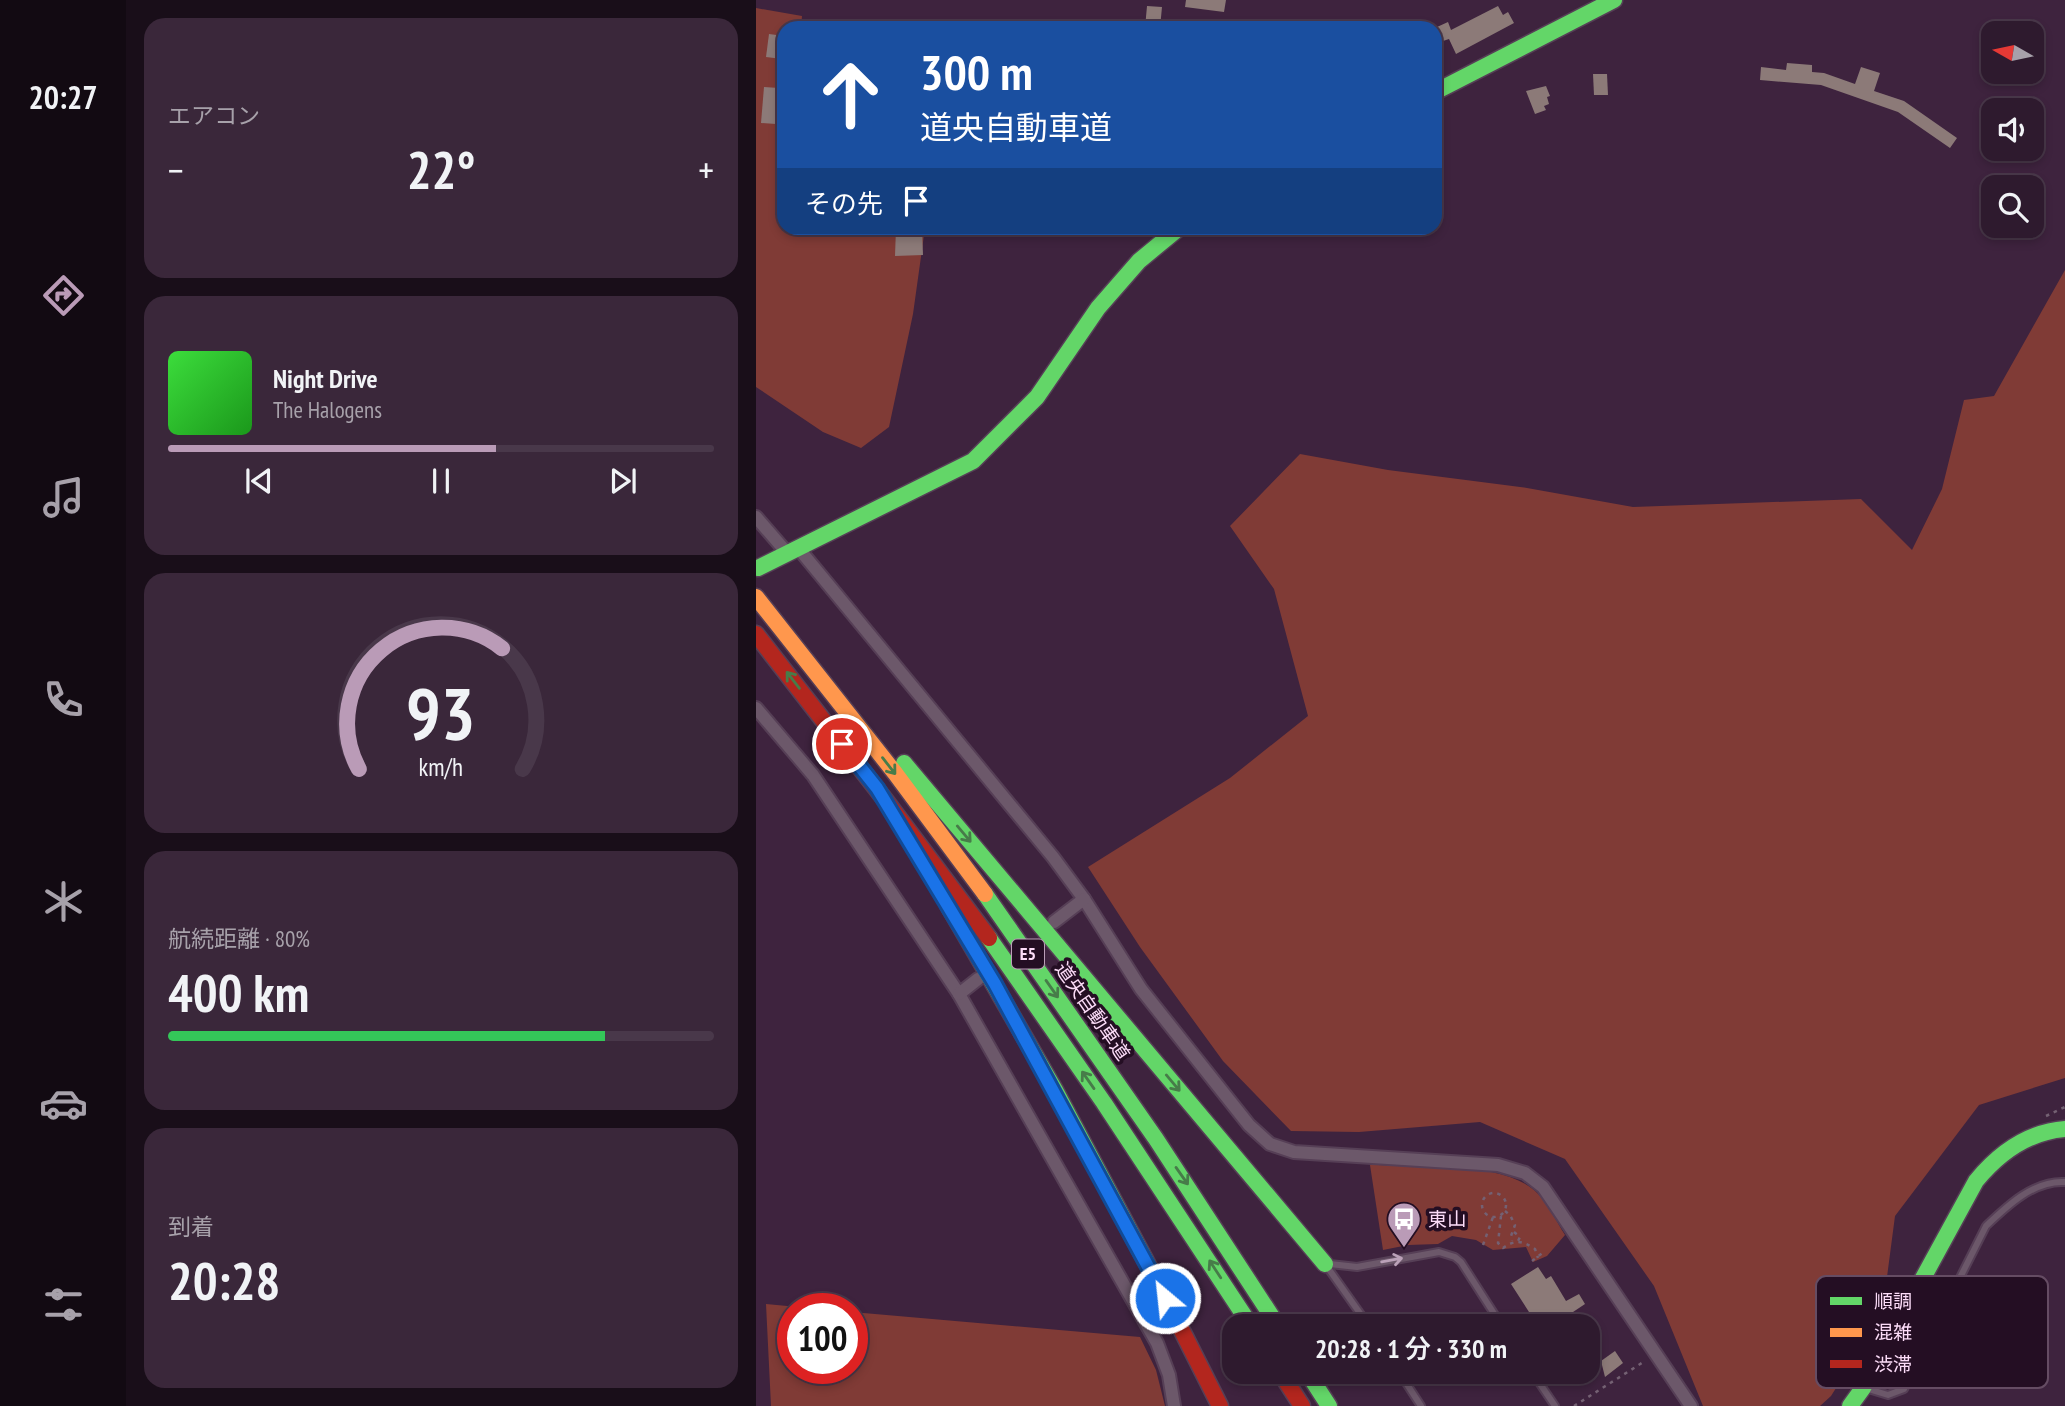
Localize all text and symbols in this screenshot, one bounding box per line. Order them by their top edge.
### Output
north arrow [1981,21,2044,84]
map controls [1981,21,2044,238]
text: 300 m [920,40,1033,104]
icon: ahead [805,49,896,140]
text: 20:27 [28,76,98,118]
button: sound [1981,98,2044,161]
text: エアコン [168,101,260,130]
text: 道央自動車道 [920,106,1112,148]
text: 22° [407,136,475,203]
text: − [168,145,184,194]
text: + [698,145,714,194]
button: search [1981,175,2044,238]
icon: arrive [897,182,935,220]
text: その先 [805,187,883,220]
icon: directions [39,271,88,320]
text: Night Drive [273,362,378,395]
text: The Halogens [273,395,382,424]
icon: previous [240,462,278,500]
icon: pause [422,462,460,500]
icon: next [604,462,642,500]
icon: music [39,473,88,522]
text: 93 [406,665,476,759]
one-way arrow [785,672,800,690]
icon: phone [39,675,88,724]
pin [812,714,872,774]
icon: arrive [823,725,861,763]
text: km/h [419,751,463,783]
one-way arrow [881,757,896,775]
one-way arrow [956,825,972,843]
icon: climate [39,877,88,926]
text: 航続距離 · 80% [168,924,310,953]
road number: E5 [1012,939,1044,968]
street label: 道央自動車道 [1050,957,1136,1065]
text: 400 km [168,959,309,1026]
one-way arrow [1045,979,1059,998]
one-way arrow [1081,1071,1095,1090]
one-way arrow [1165,1074,1181,1092]
icon: car [39,1079,88,1128]
one-way arrow [1175,1166,1189,1185]
bus stop icon: 東山 [1385,1200,1423,1249]
place label: 東山 [1428,1207,1466,1231]
text: 到着 [168,1212,214,1241]
text: 20:28 [168,1247,280,1314]
one-way arrow [1381,1253,1403,1267]
one-way arrow [1207,1260,1222,1279]
position arrow [1128,1261,1202,1335]
legend [1816,1276,2048,1388]
icon: filters [39,1280,88,1329]
text: 順調 [1874,1289,1912,1313]
speed limit sign: 100 [777,1293,868,1384]
text: 混雑 [1874,1320,1912,1344]
text: 20:28 · 1 分 · 330 m [1315,1332,1507,1365]
text: 渋滞 [1874,1352,1912,1376]

